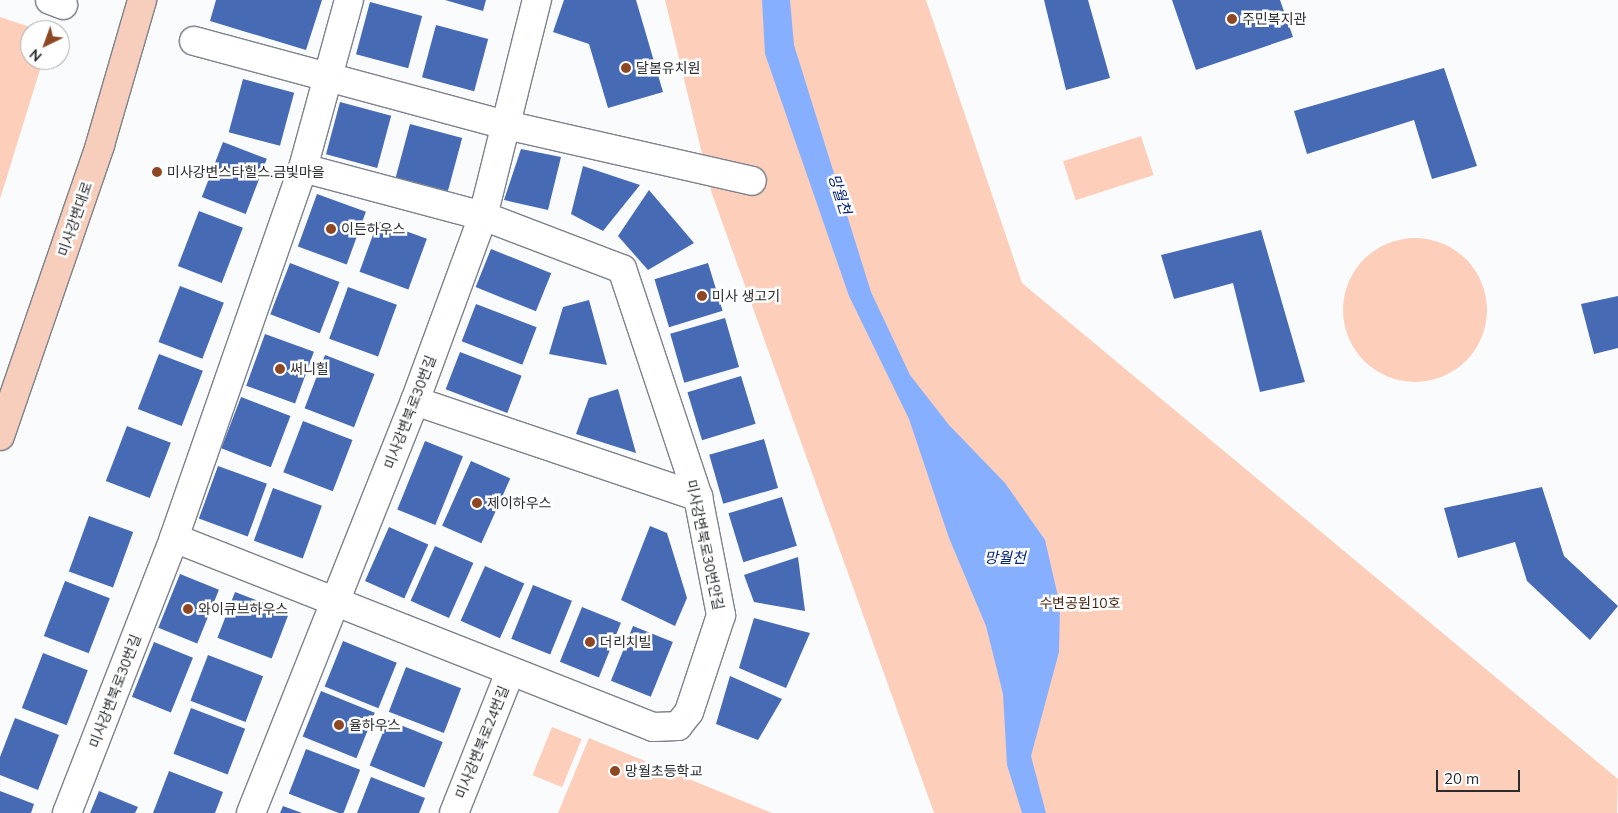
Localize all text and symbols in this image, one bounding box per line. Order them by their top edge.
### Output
place label: 주민복지관 [1242,11,1306,27]
marker: 주민복지관 [1226,13,1238,25]
north arrow [20,20,70,70]
text: N [26,45,46,66]
place label: 달봄유치원 [636,60,700,76]
marker: 달봄유치원 [620,62,632,74]
place label: 미사강변스타힐스.금빛마을 [167,164,325,180]
marker: 미사강변스타힐스.금빛마을 [151,166,163,178]
water label: 망월천 [825,172,855,216]
street label: 미사강변대로 [54,180,96,258]
place label: 이든하우스 [341,221,405,237]
marker: 이든하우스 [325,223,337,235]
place label: 미사 생고기 [712,288,780,304]
marker: 미사 생고기 [696,290,708,302]
street label: 미사강변북로30번길 [381,353,439,471]
place label: 써니힐 [290,361,329,377]
marker: 써니힐 [274,363,286,375]
street label: 미사강변북로30번안길 [683,478,727,612]
place label: 제이하우스 [487,495,551,511]
marker: 제이하우스 [471,497,483,509]
water label: 망월천 [984,549,1026,567]
park label: 수변공원10호 [1039,595,1121,611]
place label: 와이큐브하우스 [198,601,288,617]
marker: 와이큐브하우스 [182,603,194,615]
street label: 미사강변북로30번길 [86,632,144,750]
place label: 더리치빌 [600,634,652,650]
marker: 더리치빌 [584,636,596,648]
street label: 미사강변북로24번길 [452,683,512,801]
place label: 율하우스 [349,717,401,733]
marker: 율하우스 [333,719,345,731]
scale bar [1438,760,1522,792]
place label: 망월초등학교 [625,763,702,779]
marker: 망월초등학교 [609,765,621,777]
text: 20 m [1444,769,1479,788]

